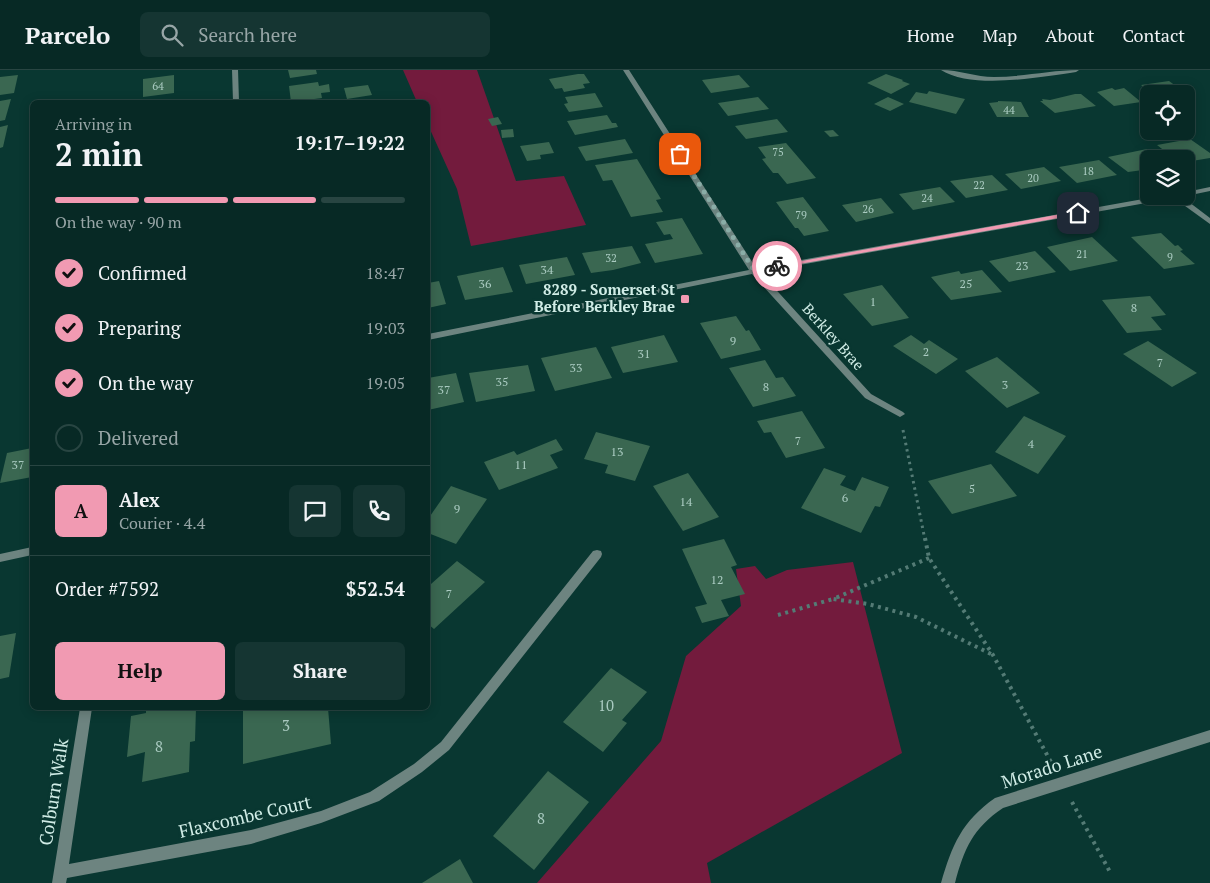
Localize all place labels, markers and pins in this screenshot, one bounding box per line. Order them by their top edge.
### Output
pin [659,133,701,175]
pin [1057,192,1099,234]
place label: 8289 - Somerset St Before Berkley Brae [534,279,675,316]
marker: 8289 - Somerset St Before Berkley Brae [679,293,691,305]

